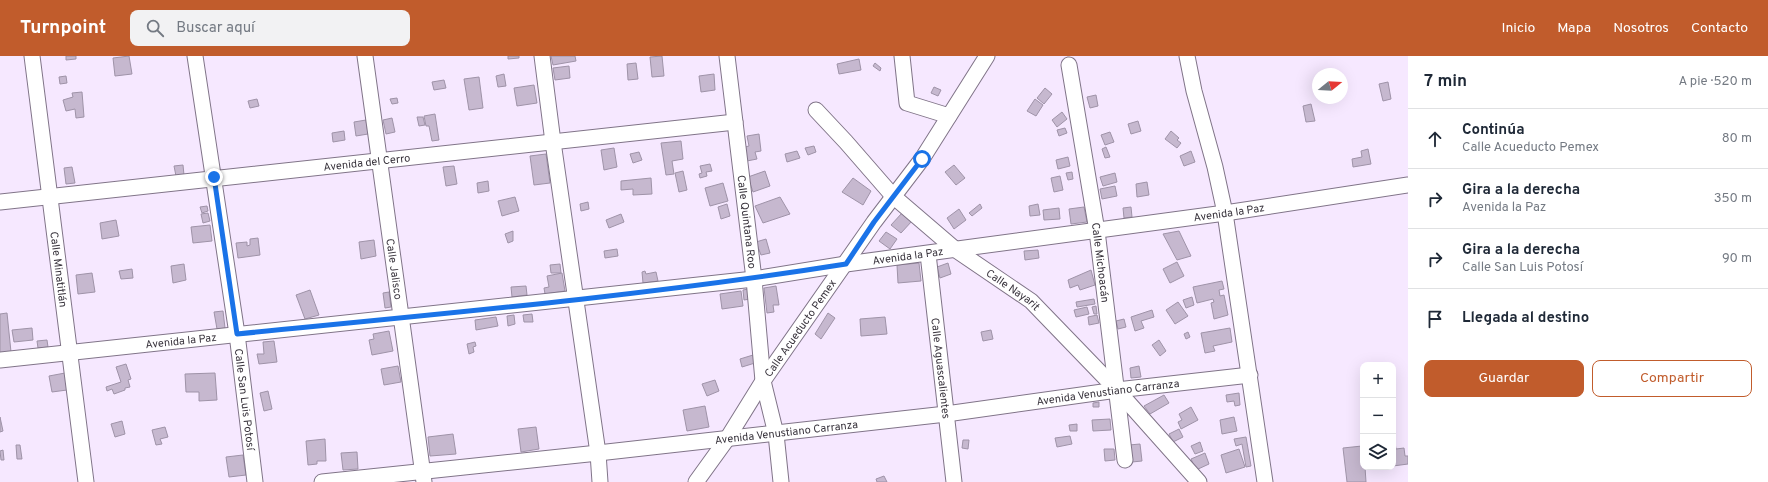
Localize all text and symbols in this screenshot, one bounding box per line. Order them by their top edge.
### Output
search box [130,10,410,46]
text: Turnpoint [20,16,106,40]
icon: search [144,17,166,39]
text: Buscar aquí [176,19,255,38]
text: Inicio [1502,20,1535,37]
text: Mapa [1557,20,1591,37]
text: Nosotros [1613,20,1669,37]
text: Contacto [1691,20,1748,37]
north arrow [1312,68,1348,104]
text: 7 min [1424,71,1467,93]
text: A pie · 520 m [1679,74,1752,90]
text: Continúa [1462,121,1524,140]
icon: ahead [1424,128,1446,150]
text: 80 m [1722,131,1752,147]
text: Calle Acueducto Pemex [1462,140,1599,156]
route start [913,150,931,168]
street label: Avenida del Cerro [323,151,411,175]
route end [205,168,223,186]
street label: Calle Quintana Roo [733,174,759,270]
text: Gira a la derecha [1462,181,1580,200]
icon: right [1424,188,1446,210]
text: 350 m [1714,191,1752,207]
text: Avenida la Paz [1462,200,1546,216]
street label: Avenida la Paz [1193,201,1266,225]
street label: Calle Michoacán [1088,222,1112,303]
street label: Calle Minatitlán [46,231,70,308]
street label: Calle Jalisco [382,238,405,301]
text: Gira a la derecha [1462,241,1580,260]
street label: Avenida la Paz [872,245,944,268]
icon: right [1424,248,1446,270]
text: 90 m [1722,251,1752,267]
text: Calle San Luis Potosí [1462,260,1583,276]
street label: Calle Nayarit [983,266,1043,314]
street label: Calle Acueducto Pemex [762,277,840,380]
icon: arrive [1424,308,1446,330]
text: Llegada al destino [1462,309,1589,328]
street label: Calle Aguascalientes [927,317,953,420]
street label: Avenida la Paz [145,331,217,352]
street label: Calle San Luis Potosí [231,348,257,452]
button: Guardar [1424,360,1584,397]
button: Compartir [1592,360,1752,397]
map controls [1360,362,1396,470]
button: + [1360,362,1396,398]
street label: Avenida Venustiano Carranza [1036,377,1180,409]
button: − [1360,398,1396,434]
street label: Avenida Venustiano Carranza [714,418,859,448]
button: layers [1360,434,1396,470]

